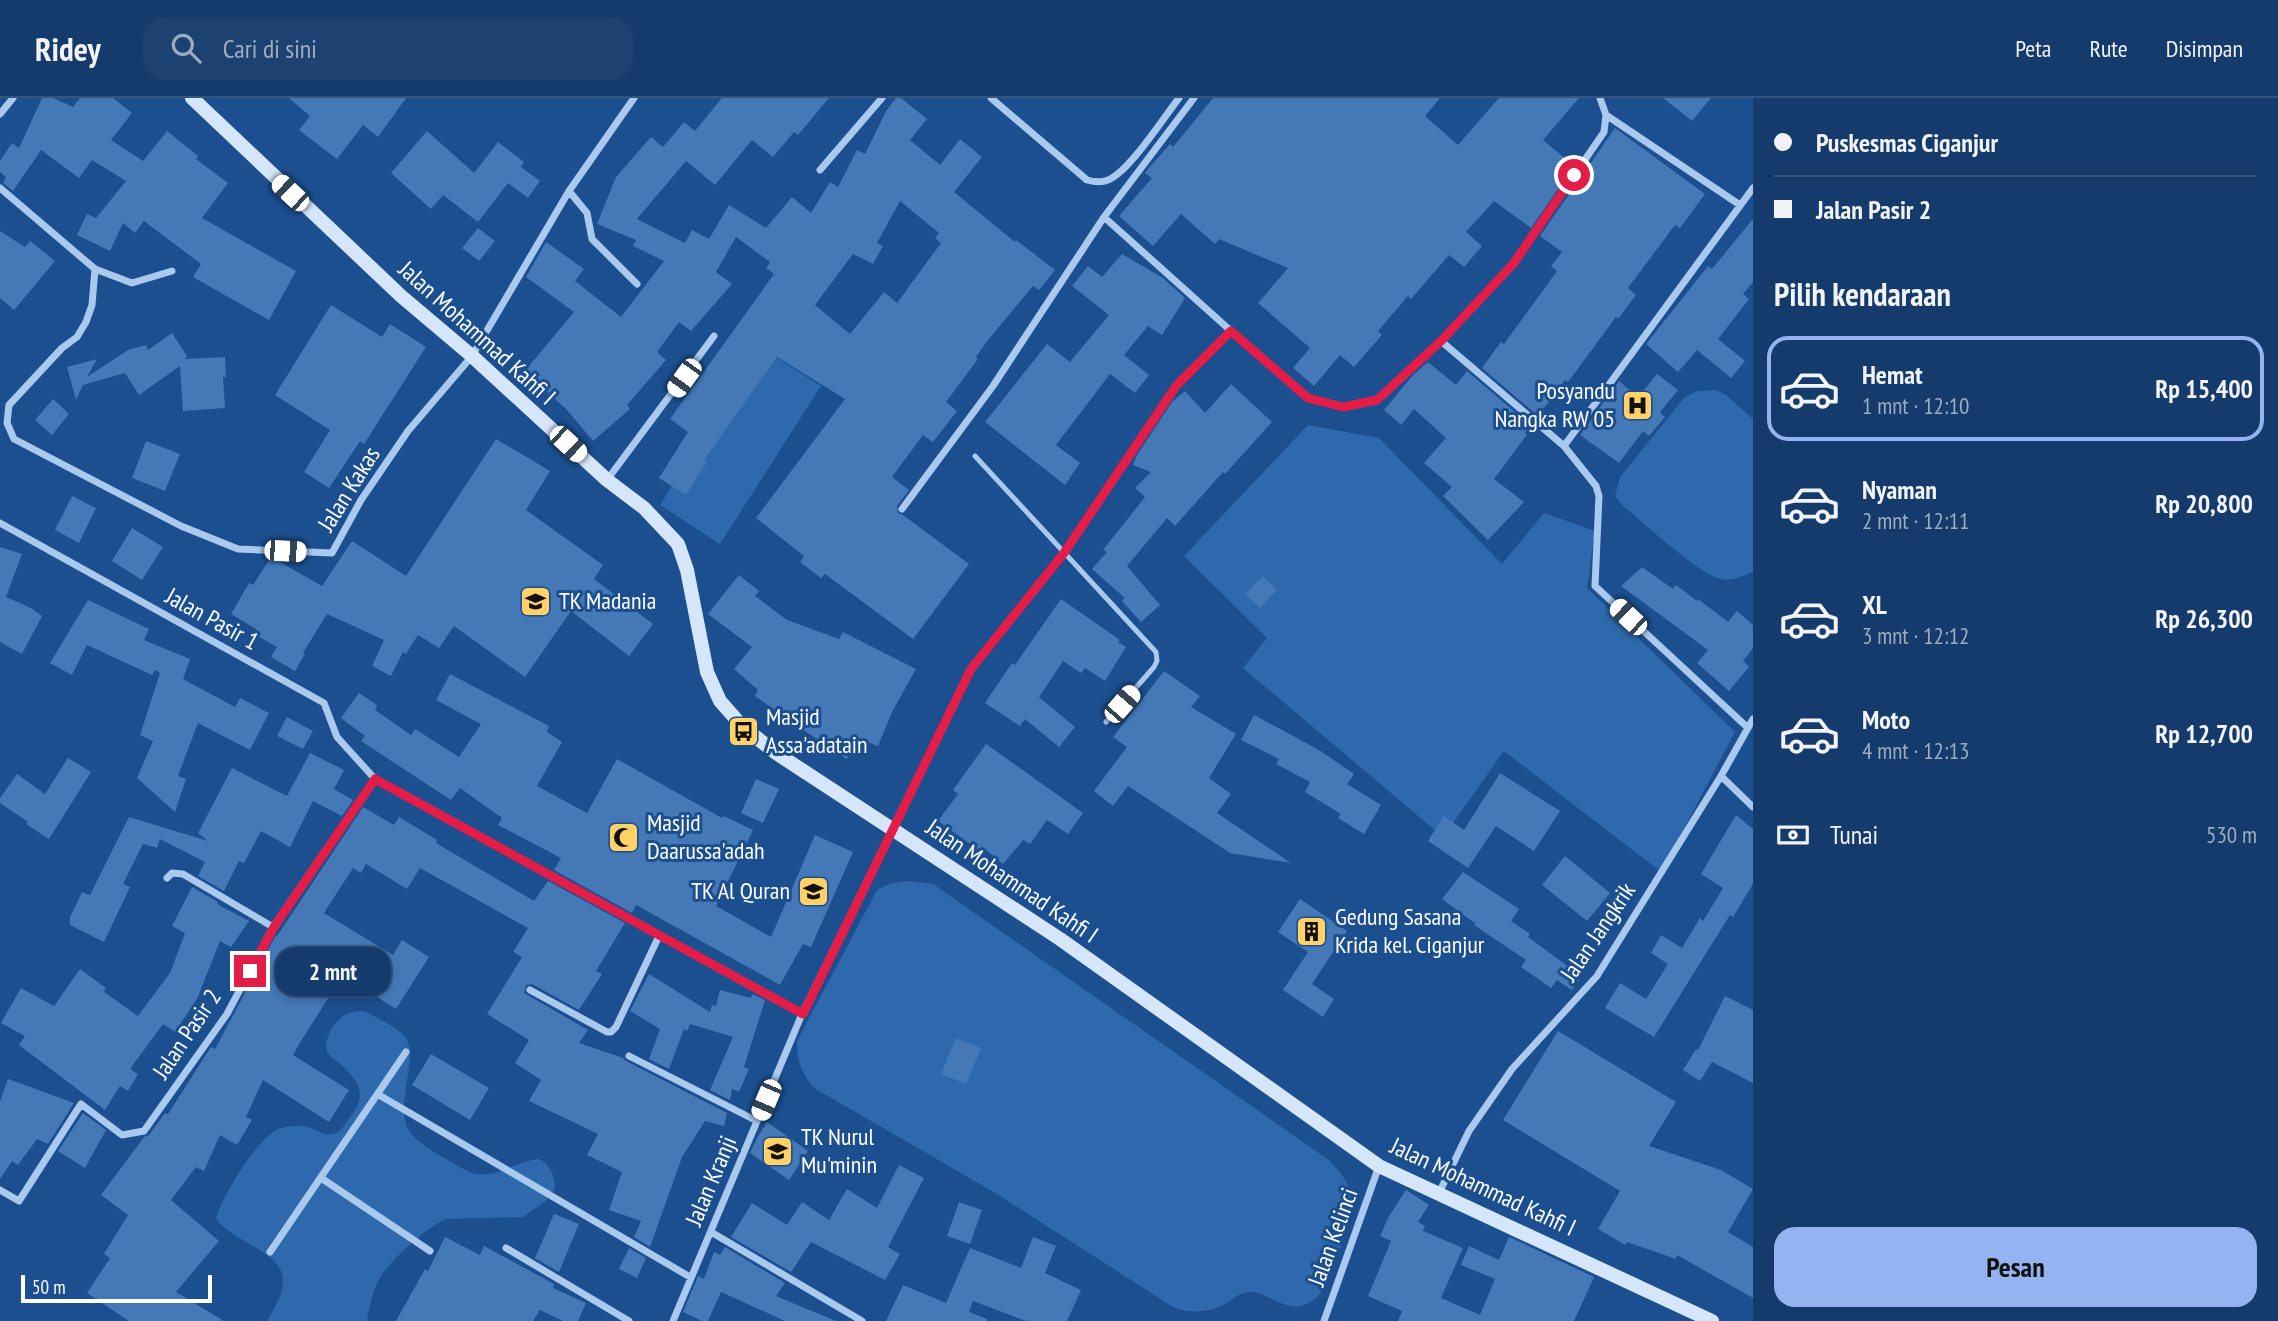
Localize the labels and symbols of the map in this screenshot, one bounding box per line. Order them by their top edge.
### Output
route start [1558,159,1590,191]
car [268,171,313,215]
street label: Jalan Mohammad Kahfi I [392,253,562,411]
car [664,355,705,401]
place label: Posyandu Nangka RW 05 [1494,375,1615,434]
hospital icon: Posyandu Nangka RW 05 [1621,388,1655,422]
car [546,422,591,466]
street label: Jalan Kakas [310,441,387,538]
car [264,539,307,563]
street label: Jalan Pasir 1 [159,580,264,657]
school or university icon: TK Madania [519,584,553,618]
place label: TK Madania [559,585,656,616]
car [1606,595,1651,639]
car [1101,681,1144,727]
place label: Masjid Assa'adatain [766,701,868,760]
bus stop icon: Masjid Assa'adatain [726,714,760,748]
place label: Masjid Daarussa'adah [647,807,765,866]
street label: Jalan Mohammad Kahfi I [919,811,1104,950]
mosque icon: Masjid Daarussa'adah [607,820,641,854]
school or university icon: TK Al Quran [796,874,830,908]
place label: TK Al Quran [691,875,790,906]
street label: Jalan Jangkrik [1553,876,1642,988]
place label: Gedung Sasana Krida kel. Ciganjur [1335,901,1485,960]
building icon: Gedung Sasana Krida kel. Ciganjur [1295,914,1329,948]
callout: 2 mnt [274,946,390,996]
route end [234,955,266,987]
street label: Jalan Pasir 2 [145,983,228,1085]
car [749,1077,784,1123]
place label: TK Nurul Mu'minin [801,1121,877,1180]
street label: Jalan Mohammad Kahfi I [1385,1130,1581,1243]
street label: Jalan Kranji [677,1131,743,1231]
school or university icon: TK Nurul Mu'minin [761,1134,795,1168]
street label: Jalan Kelinci [1300,1184,1365,1291]
scale bar [21,1272,212,1304]

